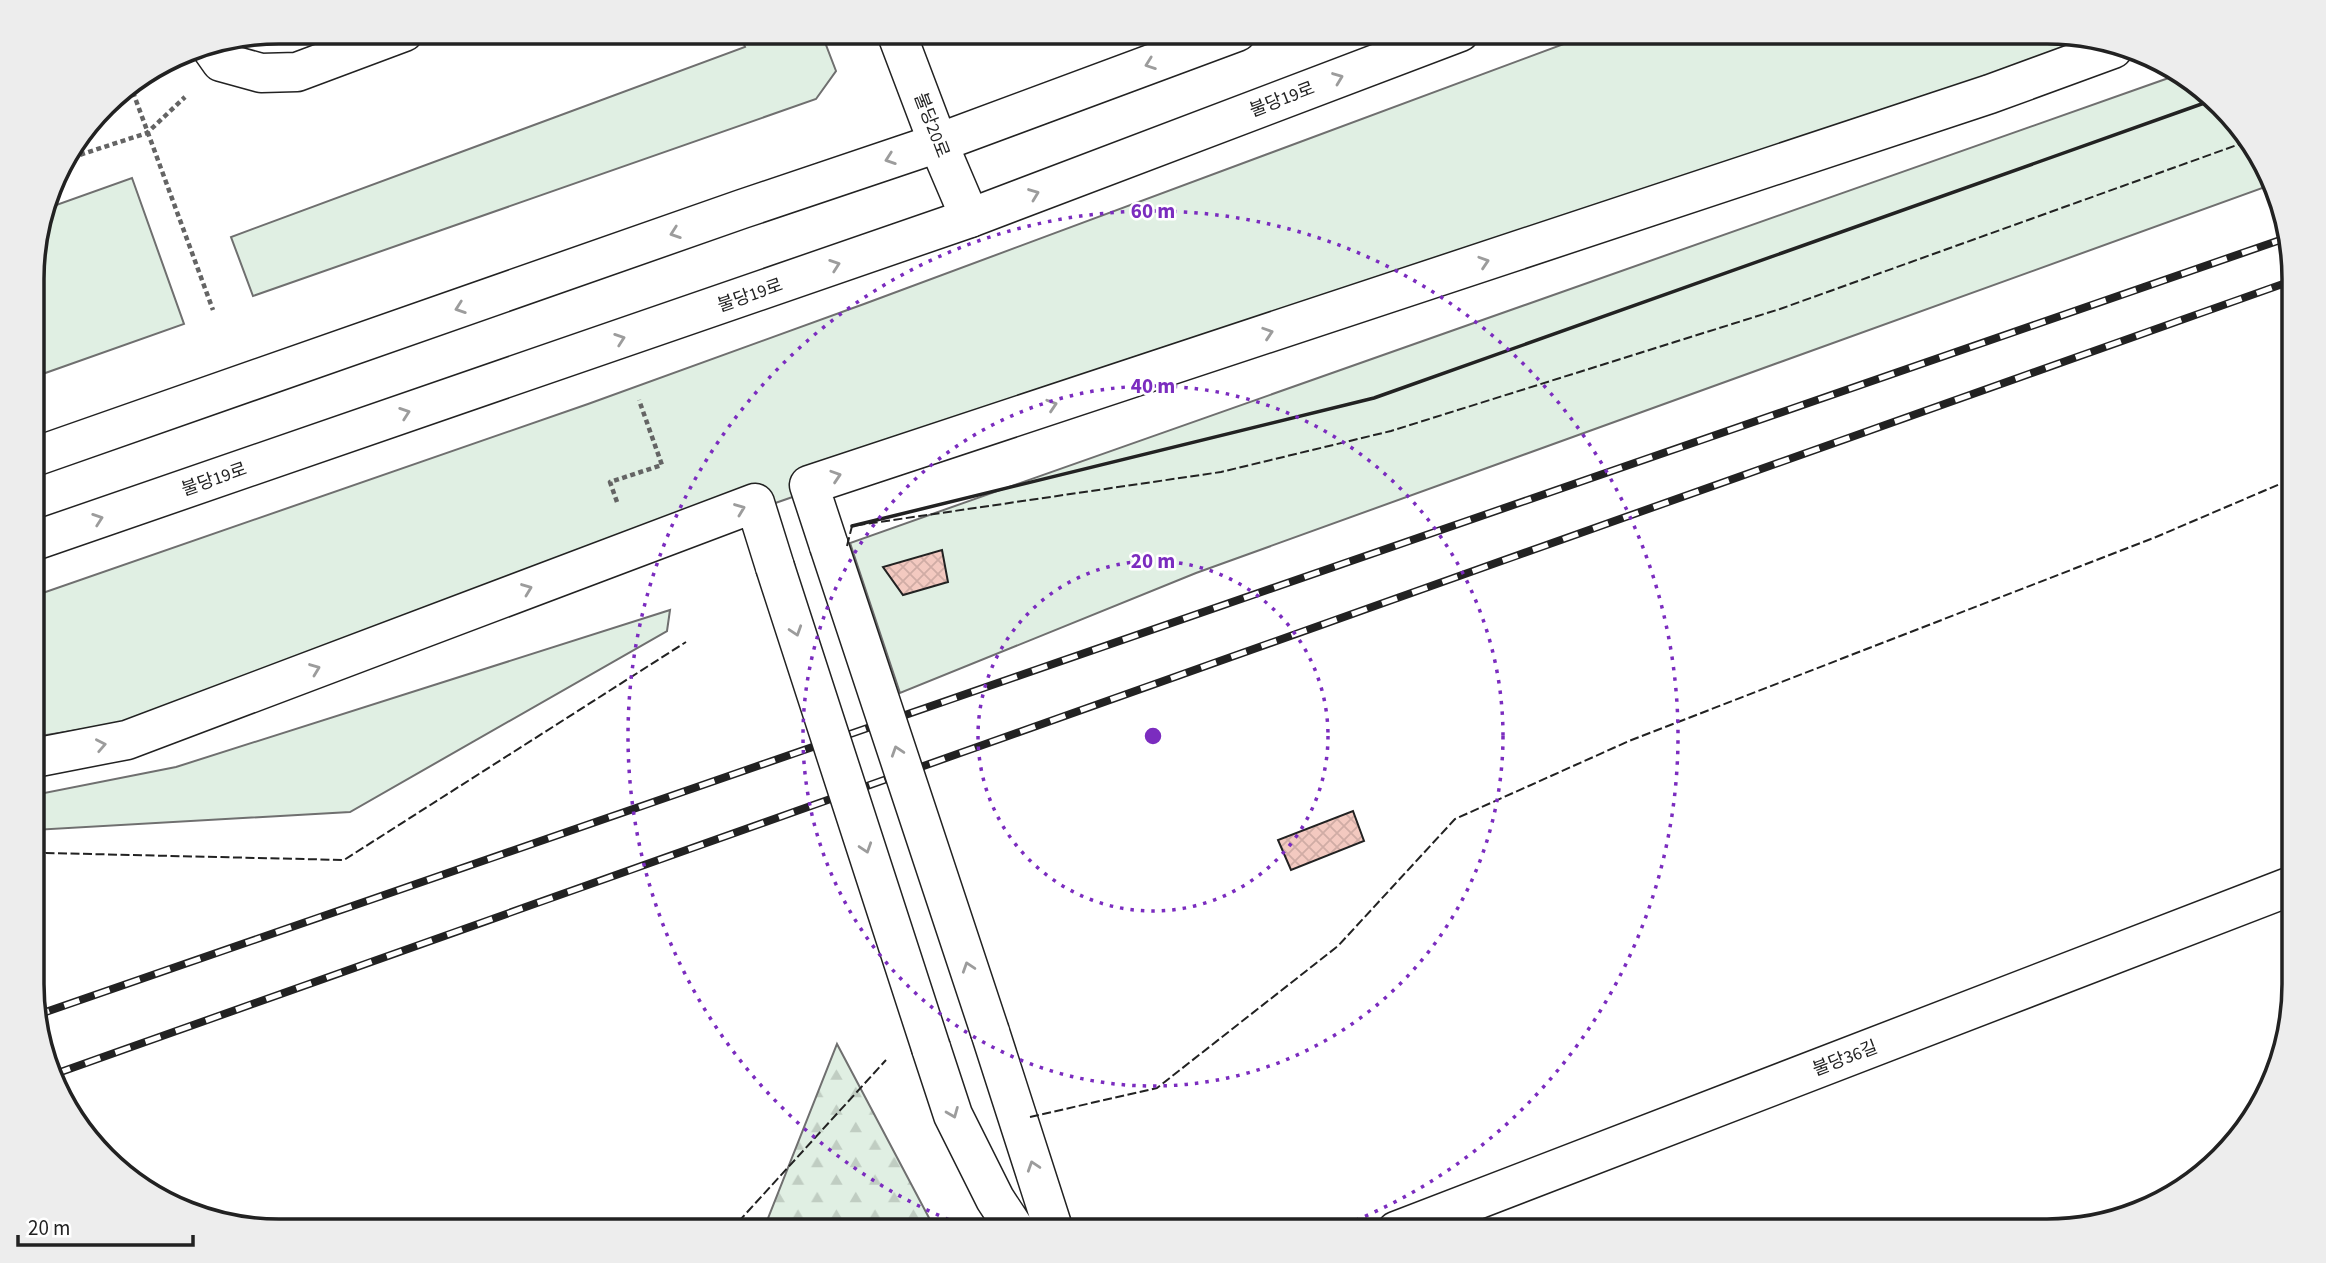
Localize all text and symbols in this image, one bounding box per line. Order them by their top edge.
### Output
one-way arrow [1144,56,1156,70]
one-way arrow [1332,72,1344,86]
street label: 불당19로 [1246,76,1318,123]
street label: 불당20로 [908,89,955,161]
one-way arrow [885,151,897,165]
one-way arrow [1028,188,1040,202]
text: 60 m [1131,196,1175,226]
one-way arrow [669,225,682,239]
one-way arrow [1477,256,1489,270]
one-way arrow [829,260,841,274]
street label: 불당19로 [714,273,786,318]
one-way arrow [455,300,467,314]
one-way arrow [1261,327,1273,341]
one-way arrow [613,333,625,347]
text: 40 m [1131,371,1175,401]
one-way arrow [1045,399,1057,413]
one-way arrow [398,406,410,421]
street label: 불당19로 [178,457,250,502]
one-way arrow [830,470,842,485]
one-way arrow [734,503,746,517]
one-way arrow [91,513,104,527]
text: 20 m [1131,546,1175,576]
one-way arrow [521,583,533,597]
one-way arrow [788,625,802,637]
one-way arrow [308,664,320,678]
centre of rings [1141,724,1165,748]
one-way arrow [95,739,107,754]
one-way arrow [891,745,905,757]
one-way arrow [858,841,872,854]
one-way arrow [962,961,976,973]
street label: 불당36길 [1809,1035,1881,1082]
one-way arrow [945,1106,959,1118]
one-way arrow [1027,1161,1041,1173]
scale bar [18,1204,192,1248]
text: 20 m [28,1213,70,1243]

